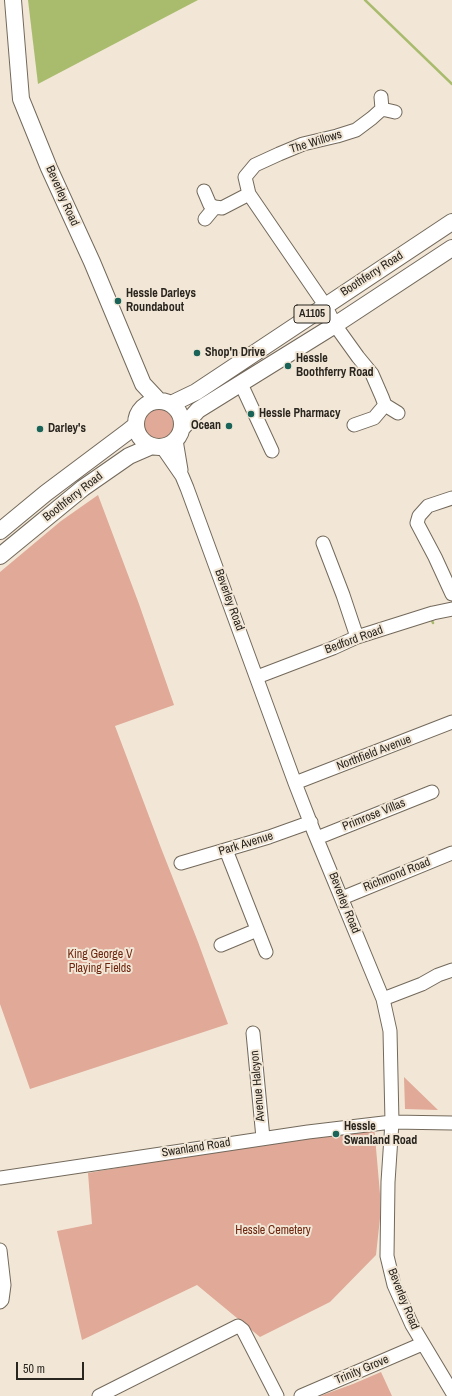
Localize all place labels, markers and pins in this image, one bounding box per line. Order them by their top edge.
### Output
place label: Hessle Darleys Roundabout [126,287,196,315]
marker: Hessle Darleys Roundabout [113,296,123,306]
place label: Shop'n Drive [205,346,265,360]
marker: Shop'n Drive [192,348,202,358]
place label: Hessle Boothferry Road [296,352,374,380]
marker: Hessle Boothferry Road [283,361,293,371]
place label: Hessle Pharmacy [259,407,341,421]
marker: Hessle Pharmacy [246,409,256,419]
place label: Ocean [191,419,221,433]
marker: Ocean [224,421,234,431]
place label: Darley's [48,422,86,436]
marker: Darley's [35,424,45,434]
place label: Hessle Swanland Road [344,1120,417,1148]
marker: Hessle Swanland Road [331,1129,341,1139]

